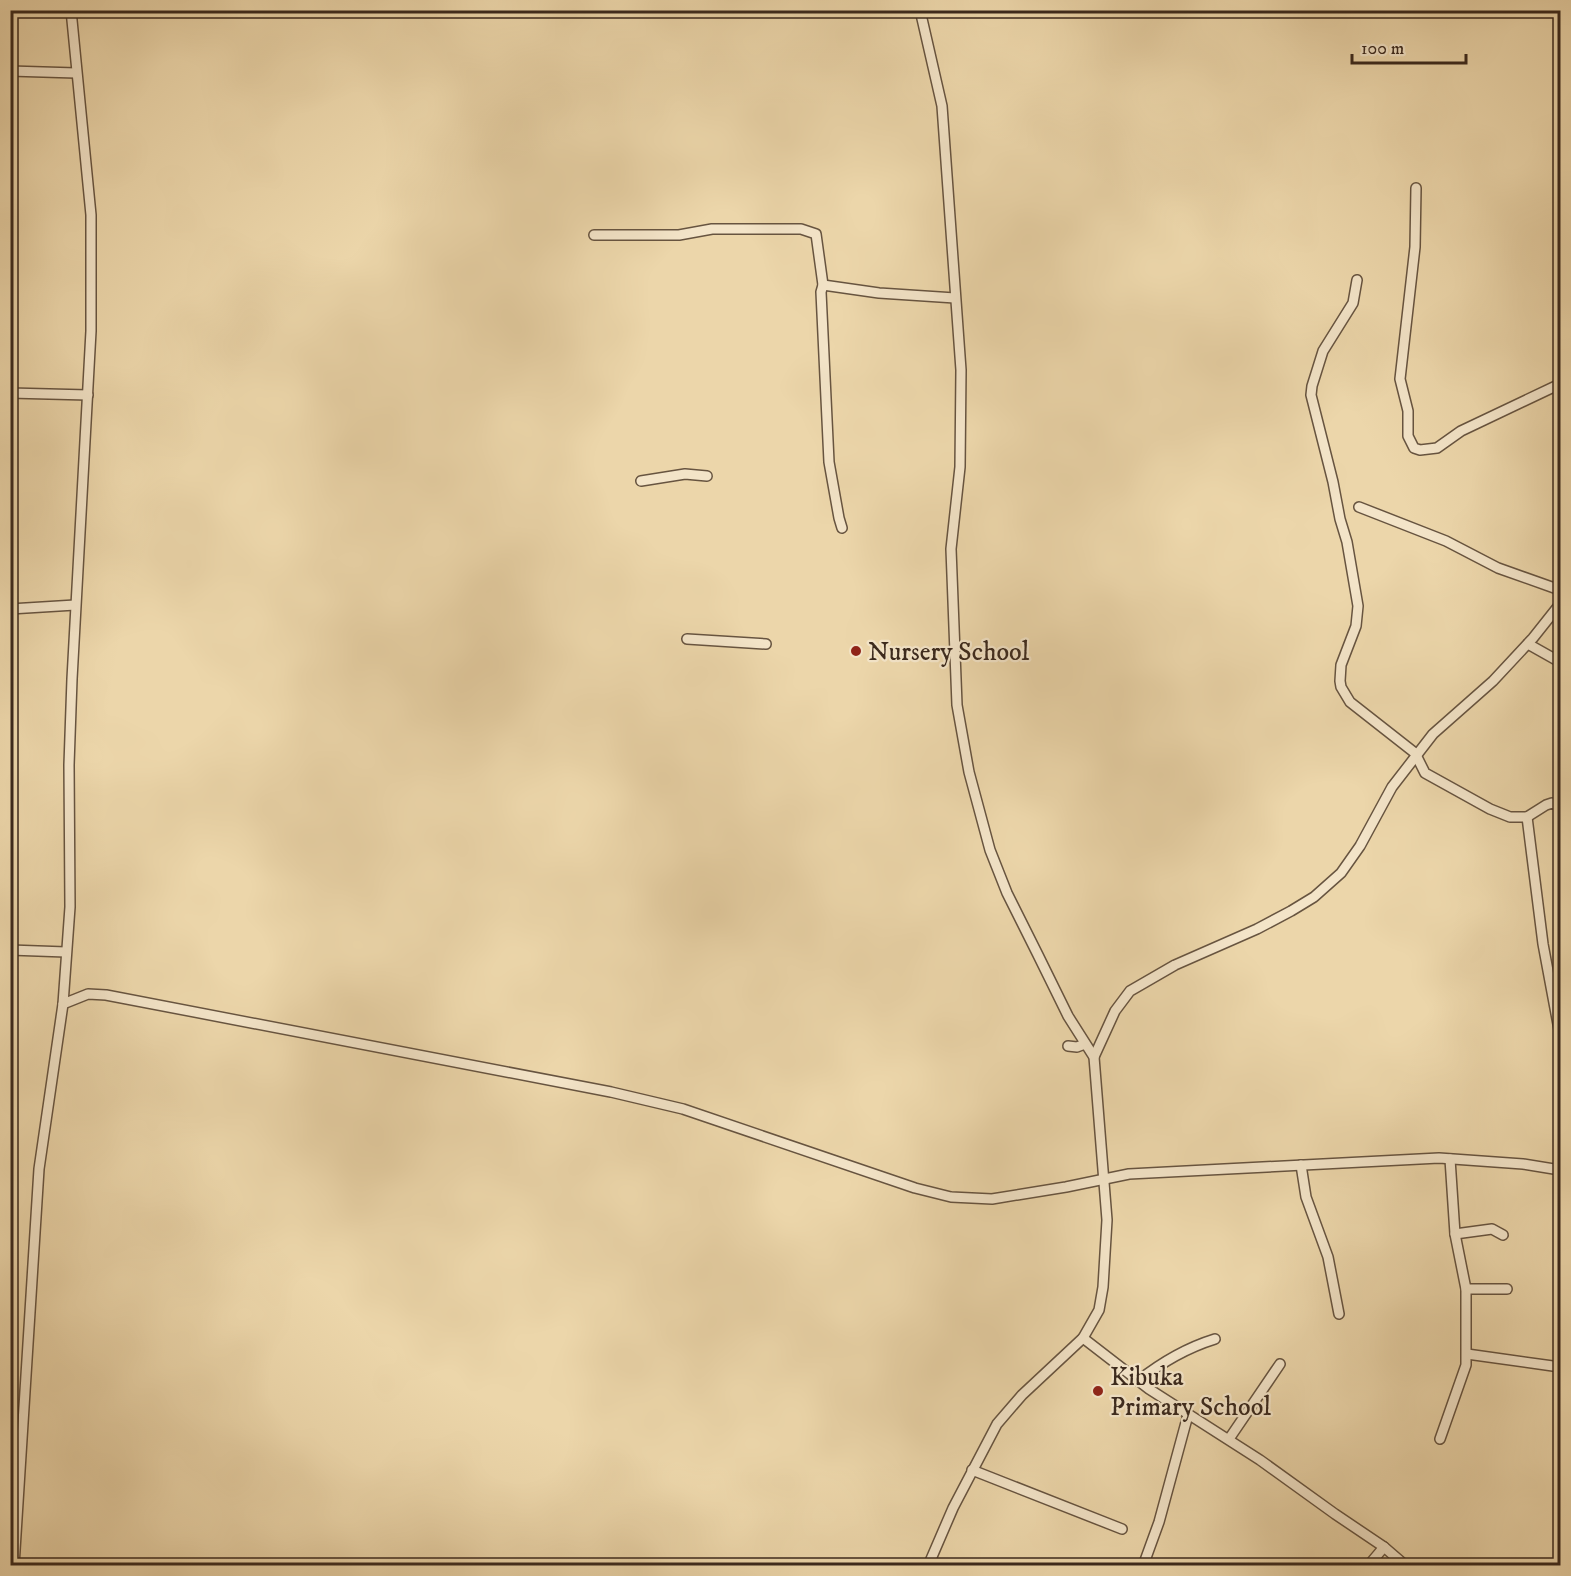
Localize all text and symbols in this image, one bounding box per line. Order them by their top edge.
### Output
scale bar [1352,27,1466,65]
text: 100 m [1361,38,1404,60]
place label: Nursery School [868,636,1030,669]
marker: Nursery School [849,644,863,658]
place label: Kibuka Primary School [1110,1361,1271,1424]
marker: Kibuka Primary School [1091,1384,1105,1398]

